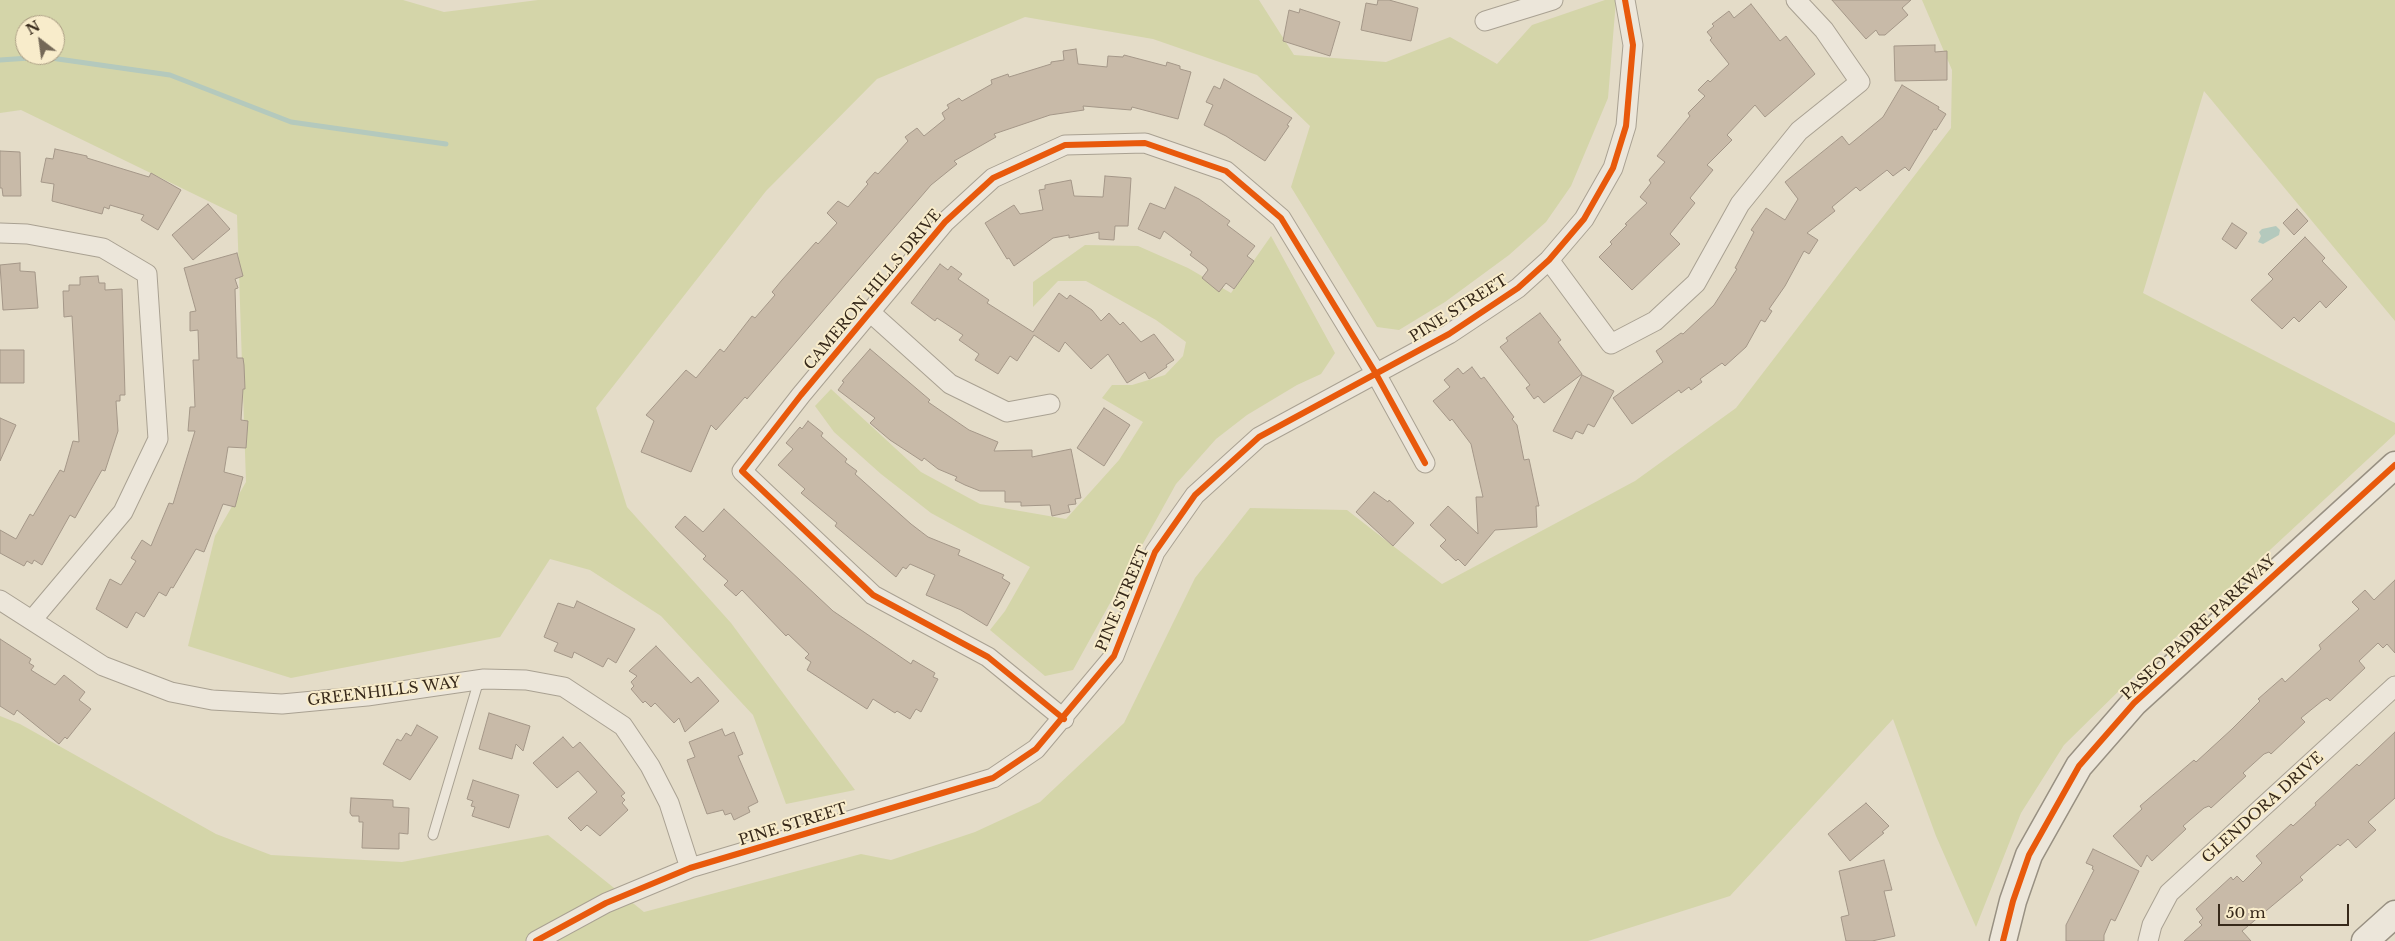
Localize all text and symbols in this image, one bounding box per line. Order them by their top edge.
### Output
north arrow [15,15,65,65]
text: N [23,17,43,39]
street label: CAMERON HILLS DRIVE [801,206,945,374]
street label: PINE STREET [1407,272,1511,346]
street label: PINE STREET [1093,544,1153,654]
street label: PASEO PADRE PARKWAY [2118,552,2280,704]
street label: GREENHILLS WAY [306,674,462,710]
street label: GLENDORA DRIVE [2199,749,2327,867]
street label: PINE STREET [737,800,849,850]
scale bar [2220,894,2351,926]
text: 50 m [2226,903,2266,922]

